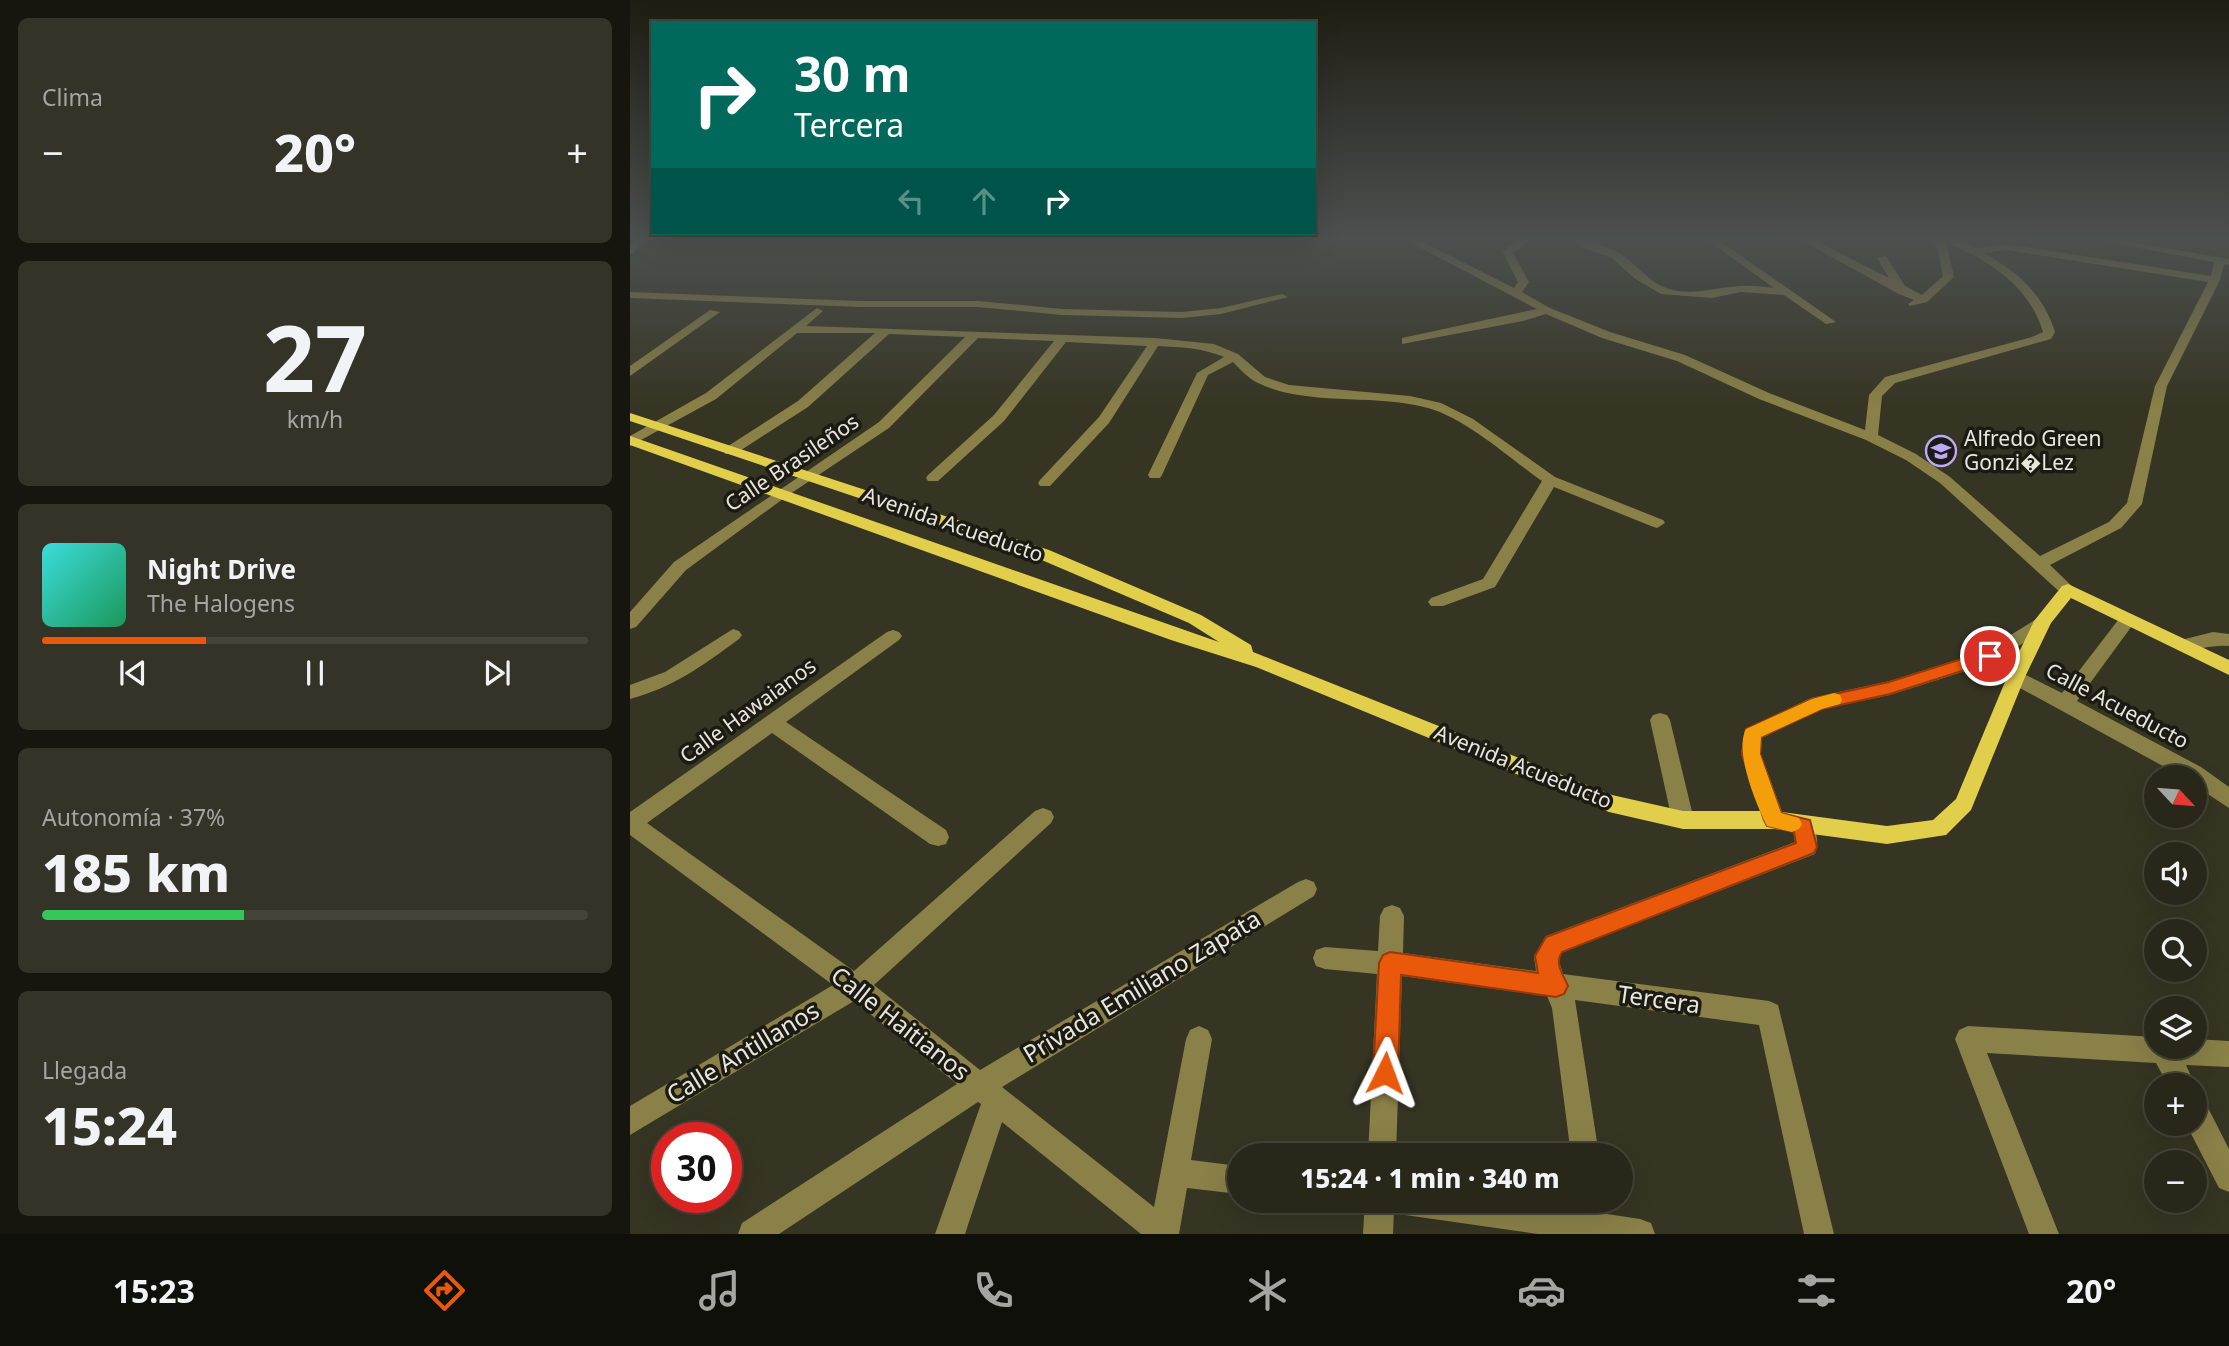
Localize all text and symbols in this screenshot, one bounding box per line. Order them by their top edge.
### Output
text: 30 m [794,40,911,106]
icon: right [679,49,770,140]
text: Clima [42,81,103,113]
text: Tercera [794,103,904,146]
text: 20° [274,116,356,187]
text: − [42,126,64,178]
text: + [566,126,588,178]
icon: left [892,182,930,220]
icon: ahead [965,182,1003,220]
icon: right [1038,182,1076,220]
text: 27 [263,295,367,419]
text: km/h [287,403,343,435]
street label: Calle Brasileños [719,407,864,517]
place label: Alfredo Green Gonzi�Lez [1964,424,2101,476]
school or university icon: Alfredo Green Gonzi�Lez [1924,434,1958,468]
street label: Avenida Acueducto [859,480,1047,568]
text: Night Drive [147,551,296,587]
text: The Halogens [147,587,295,619]
pin [1960,626,2020,686]
icon: arrive [1971,637,2009,675]
street label: Calle Hawaianos [674,651,821,769]
icon: previous [114,654,152,692]
icon: pause [296,654,334,692]
icon: next [478,654,516,692]
street label: Calle Acueducto [2041,656,2194,755]
street label: Avenida Acueducto [1430,718,1616,814]
north arrow [2144,765,2207,828]
map controls [2144,765,2207,1213]
text: Autonomía · 37% [42,801,225,833]
text: 185 km [42,836,230,907]
button: sound [2144,842,2207,905]
street label: Privada Emiliano Zapata [1016,902,1266,1070]
button: search [2144,919,2207,982]
street label: Calle Haitianos [825,958,977,1087]
street label: Tercera [1616,976,1702,1021]
street label: Calle Antillanos [660,993,825,1110]
button: layers [2144,996,2207,1059]
position arrow [1348,1036,1422,1110]
text: Llegada [42,1054,127,1086]
button: + [2144,1073,2207,1136]
text: 15:24 [42,1089,177,1160]
speed limit sign: 30 [651,1122,742,1213]
button: − [2144,1150,2207,1213]
text: 15:24 · 1 min · 340 m [1300,1160,1560,1196]
icon: directions [420,1266,469,1315]
icon: music [695,1266,744,1315]
icon: phone [969,1266,1018,1315]
icon: climate [1243,1266,1292,1315]
icon: car [1517,1266,1566,1315]
icon: filters [1792,1266,1841,1315]
text: 15:23 [113,1269,195,1312]
text: 20° [2066,1269,2116,1312]

